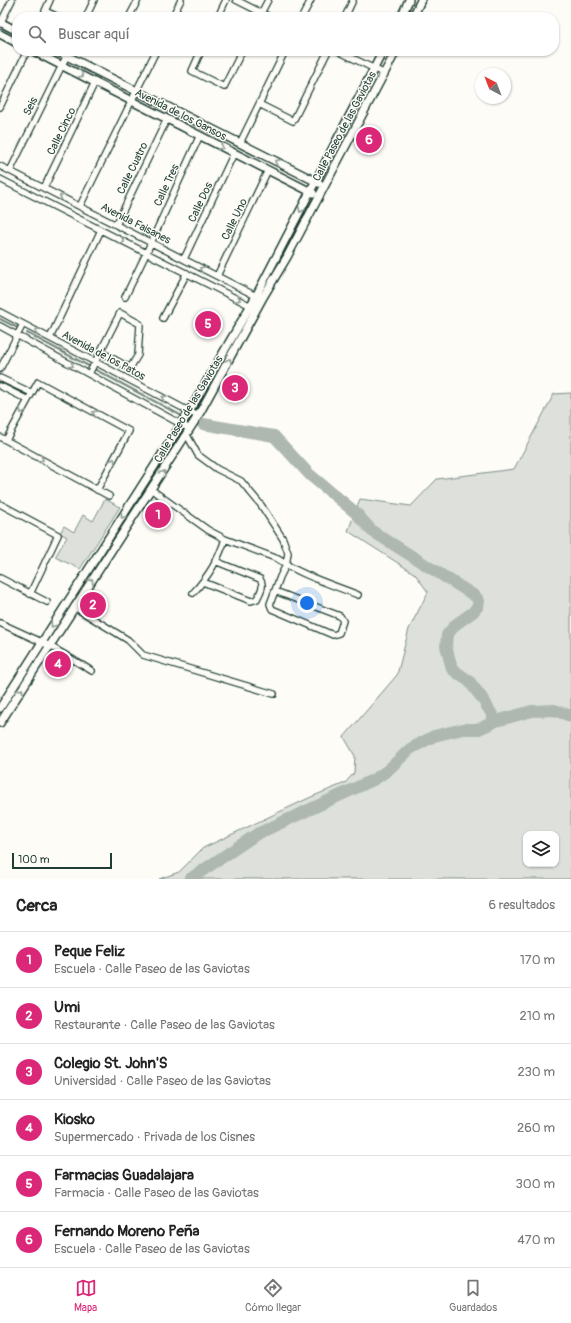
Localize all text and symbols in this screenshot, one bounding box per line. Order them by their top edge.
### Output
search box [12,12,559,56]
icon: search [26,23,48,45]
text: Buscar aquí [58,25,130,44]
north arrow [475,68,511,104]
street label: Calle Paseo de las Gaviotas [310,69,379,183]
one-way arrow [76,70,84,78]
street label: Avenida de los Gansos [133,86,229,143]
street label: Seis [21,95,40,117]
street label: Calle Cinco [44,105,79,157]
pin: 6 [356,125,382,155]
street label: Calle Cuatro [114,140,151,196]
one-way arrow [217,142,225,149]
one-way arrow [274,159,281,166]
street label: Calle Tres [151,162,182,208]
street label: Calle Dos [186,180,215,224]
one-way arrow [58,194,66,202]
street label: Calle Uno [219,196,250,242]
street label: Avenida Faisanes [99,200,173,247]
one-way arrow [298,205,305,213]
one-way arrow [118,236,125,244]
one-way arrow [199,266,207,273]
one-way arrow [234,295,241,302]
pin: 5 [195,309,221,339]
one-way arrow [33,328,41,336]
street label: Avenida de los Patos [60,328,148,383]
street label: Calle Paseo de las Gaviotas [151,353,226,465]
one-way arrow [224,358,232,365]
one-way arrow [67,360,74,367]
pin: 3 [222,373,248,403]
one-way arrow [161,396,168,403]
one-way arrow [19,407,27,414]
one-way arrow [92,410,99,418]
one-way arrow [36,454,44,462]
one-way arrow [109,457,116,465]
one-way arrow [158,470,166,477]
pin: 1 [145,500,171,530]
one-way arrow [120,512,128,519]
one-way arrow [86,578,94,585]
pin: 2 [80,590,106,620]
your location [297,593,317,613]
one-way arrow [50,621,58,628]
pin: 4 [45,649,71,679]
one-way arrow [17,688,24,695]
map controls [523,831,559,867]
button: layers [523,831,559,867]
scale bar [12,851,112,870]
text: 100 m [18,853,49,866]
text: Cerca [16,895,57,916]
text: 6 resultados [488,897,555,913]
text: Peque Feliz [54,942,125,961]
text: 1 [26,952,32,968]
text: 170 m [520,952,555,968]
text: Escuela · Calle Paseo de las Gaviotas [54,961,250,977]
text: Umi [54,998,80,1017]
text: 2 [25,1008,33,1024]
text: 210 m [519,1008,555,1024]
text: Restaurante · Calle Paseo de las Gaviotas [54,1017,275,1033]
text: Colegio St. John'S [54,1054,168,1073]
text: 3 [25,1064,33,1080]
text: 230 m [518,1064,555,1080]
text: Universidad · Calle Paseo de las Gaviotas [54,1073,271,1089]
text: Kiosko [54,1110,95,1129]
text: 4 [25,1120,33,1136]
text: 260 m [517,1120,555,1136]
text: Supermercado · Privada de los Cisnes [54,1129,255,1145]
text: Farmacias Guadalajara [54,1166,194,1185]
text: 5 [25,1176,33,1192]
text: 300 m [516,1176,555,1192]
text: Farmacia · Calle Paseo de las Gaviotas [54,1185,259,1201]
text: Fernando Moreno Peña [54,1222,200,1241]
text: 6 [25,1232,33,1248]
text: 470 m [517,1232,555,1248]
text: Escuela · Calle Paseo de las Gaviotas [54,1241,250,1257]
tab: Mapa [74,1277,97,1314]
tab: Cómo llegar [245,1277,301,1314]
tab: Guardados [449,1277,497,1314]

